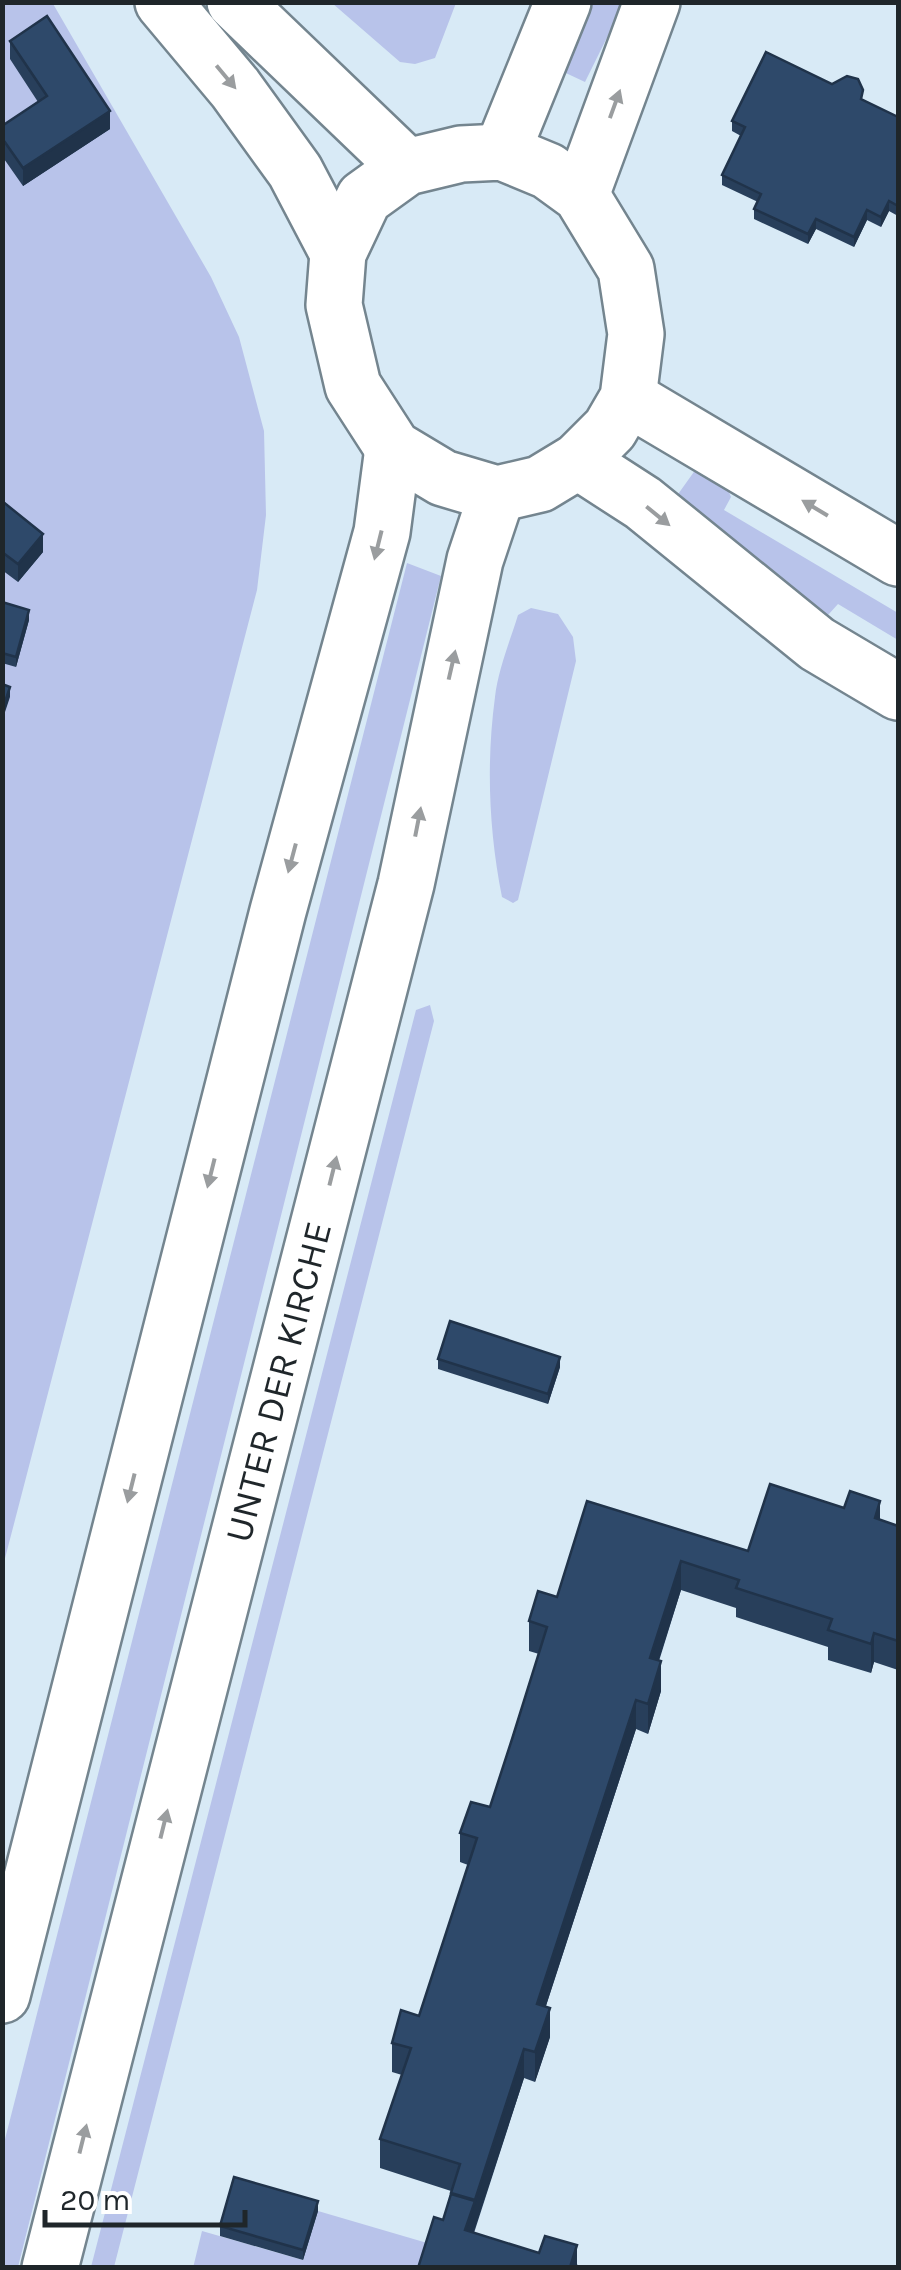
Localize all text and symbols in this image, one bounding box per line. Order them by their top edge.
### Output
one-way arrow [215,65,236,90]
one-way arrow [608,89,623,119]
one-way arrow [801,500,829,517]
one-way arrow [646,505,671,526]
one-way arrow [370,530,385,561]
one-way arrow [445,649,460,680]
one-way arrow [411,806,427,837]
one-way arrow [284,843,300,874]
one-way arrow [325,1155,341,1186]
one-way arrow [203,1158,219,1189]
street label: UNTER DER KIRCHE [215,1217,341,1547]
one-way arrow [123,1473,139,1504]
one-way arrow [157,1809,173,1840]
one-way arrow [76,2123,92,2154]
scale bar [45,2165,245,2227]
text: 20 m [60,2182,130,2218]

